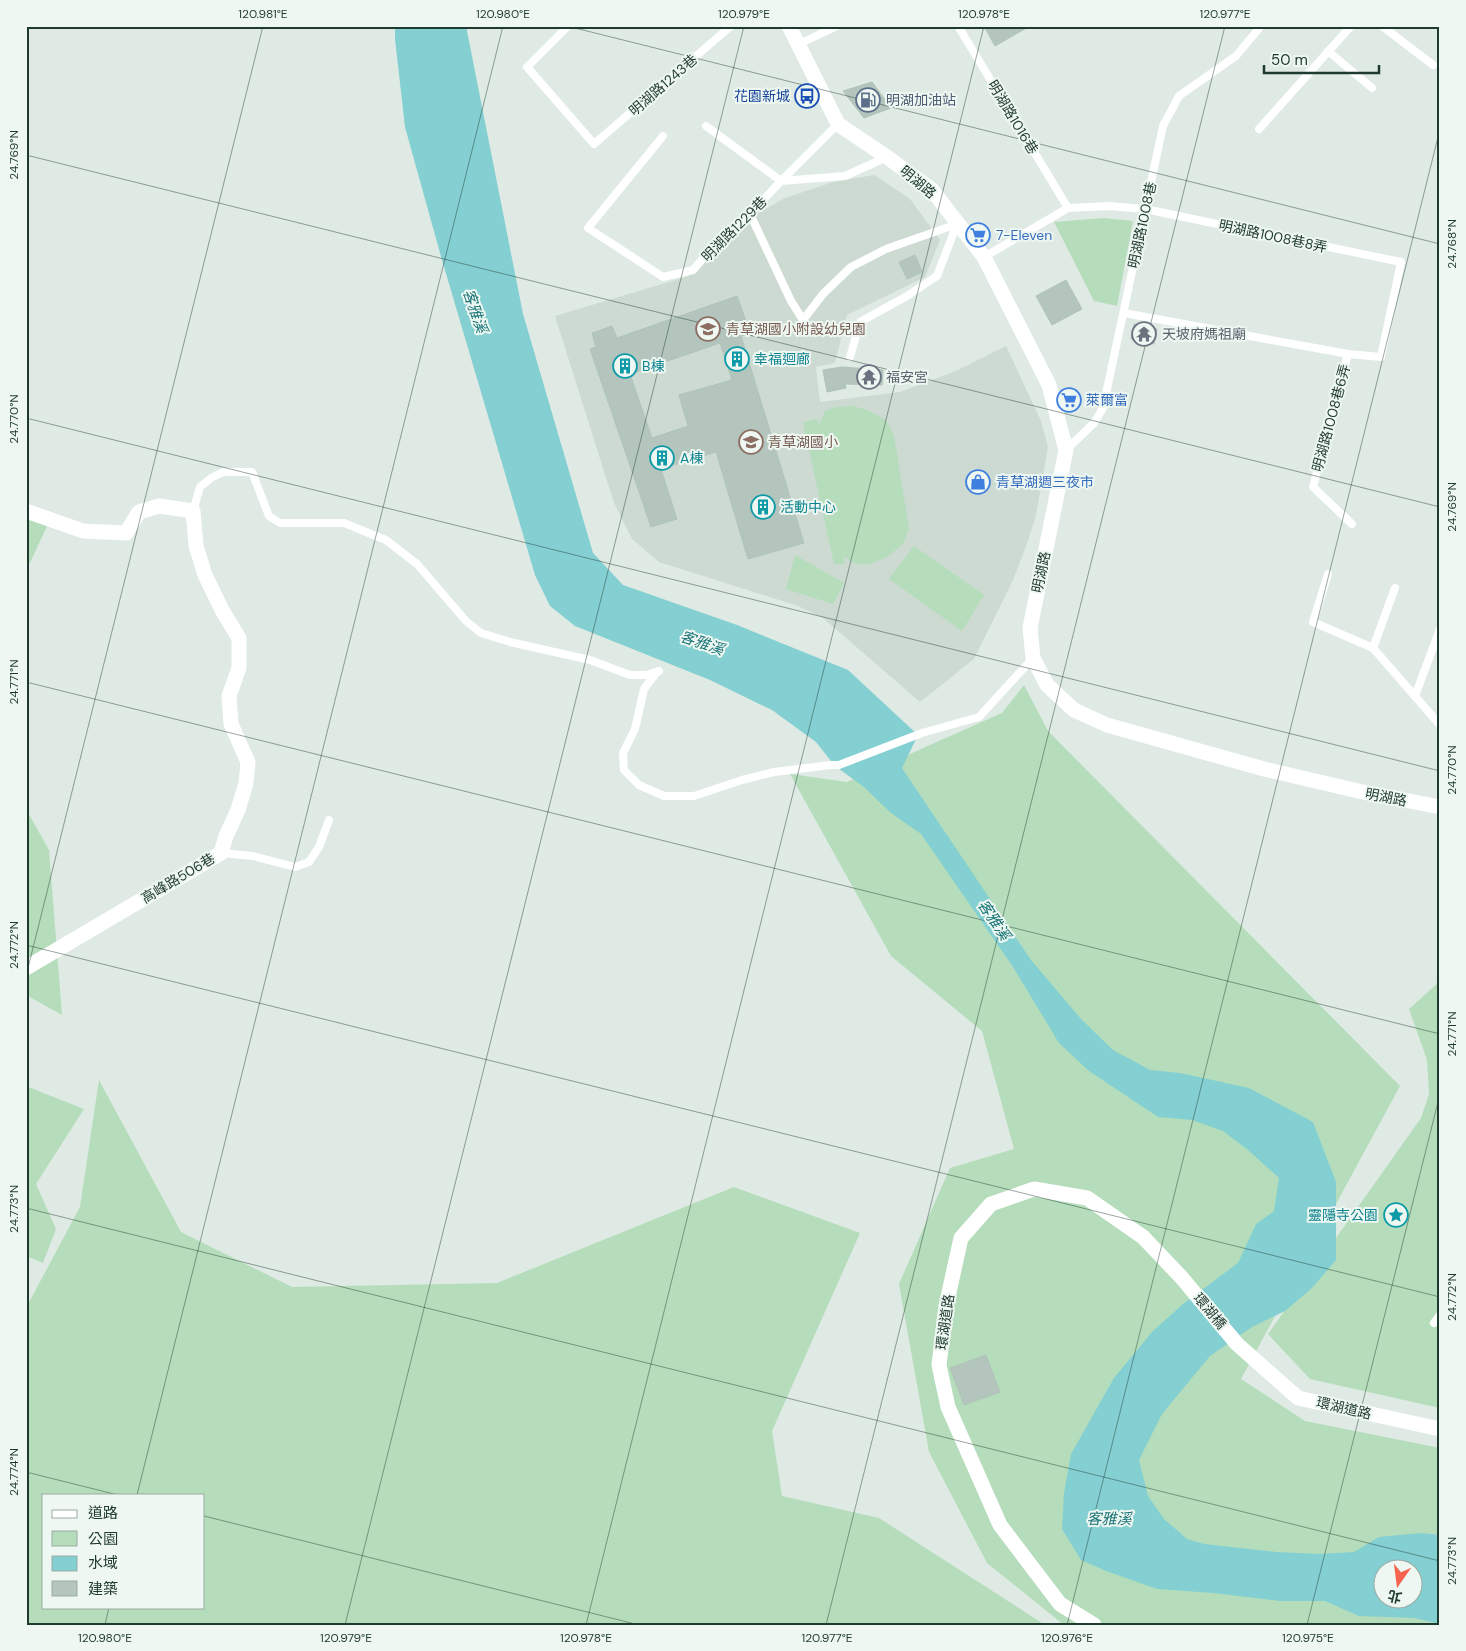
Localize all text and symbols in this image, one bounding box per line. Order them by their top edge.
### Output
text: 120.981°E [238,6,288,22]
text: 120.980°E [476,6,530,22]
text: 120.979°E [718,6,770,22]
text: 120.978°E [958,6,1010,22]
text: 120.977°E [1199,6,1251,22]
scale bar [1264,42,1378,74]
street label: 明湖路1243巷 [625,50,701,120]
text: 50 m [1271,50,1308,70]
street label: 明湖路1016巷 [984,77,1042,157]
bus stop icon: 花園新城 [794,83,820,109]
place label: 花園新城 [734,87,790,105]
fuel station icon: 明湖加油站 [855,87,881,113]
place label: 明湖加油站 [886,91,956,109]
text: 24.769°N [6,130,22,180]
street label: 明湖路 [896,162,940,202]
street label: 明湖路1008巷 [1124,180,1160,270]
street label: 明湖路1229巷 [698,193,770,265]
street label: 明湖路1008巷8弄 [1217,216,1329,256]
text: 24.768°N [1444,219,1460,269]
supermarket icon: 7-Eleven [965,222,991,248]
place label: 7-Eleven [996,226,1052,244]
water label: 客雅溪 [458,286,492,337]
school or university icon: 青草湖國小附設幼兒園 [695,316,721,342]
place label: 青草湖國小附設幼兒園 [726,320,866,338]
temple icon: 天坡府媽祖廟 [1131,321,1157,347]
place label: 天坡府媽祖廟 [1162,325,1246,343]
building icon: 幸福迴廊 [724,346,750,372]
place label: 幸福迴廊 [754,350,810,368]
building icon: B棟 [612,353,638,379]
place label: B棟 [642,357,664,375]
street label: 明湖路1008巷6弄 [1308,362,1354,474]
temple icon: 福安宮 [856,364,882,390]
place label: 福安宮 [886,368,928,386]
supermarket icon: 萊爾富 [1056,387,1082,413]
place label: 萊爾富 [1086,391,1128,409]
text: 24.770°N [6,394,22,444]
school or university icon: 青草湖國小 [738,429,764,455]
place label: 青草湖國小 [768,433,838,451]
building icon: A棟 [649,445,675,471]
place label: A棟 [680,449,703,467]
shop icon: 青草湖週三夜市 [965,469,991,495]
place label: 青草湖週三夜市 [996,473,1094,491]
text: 24.769°N [1444,482,1460,532]
building icon: 活動中心 [750,494,776,520]
place label: 活動中心 [780,498,836,516]
street label: 明湖路 [1028,550,1054,594]
water label: 客雅溪 [677,626,728,660]
text: 24.771°N [6,659,22,705]
text: 24.770°N [1444,745,1460,795]
street label: 明湖路 [1364,784,1408,810]
street label: 高峰路506巷 [138,849,218,907]
water label: 客雅溪 [973,896,1016,946]
text: 24.772°N [6,921,22,969]
text: 24.771°N [1444,1011,1460,1057]
text: 24.773°N [6,1185,22,1233]
place icon: 靈隱寺公園 [1383,1202,1409,1228]
place label: 靈隱寺公園 [1308,1206,1378,1224]
text: 24.772°N [1444,1273,1460,1321]
street label: 環湖橋 [1190,1289,1230,1333]
street label: 環湖道路 [932,1293,958,1351]
street label: 環湖道路 [1315,1393,1373,1423]
text: 24.774°N [6,1448,22,1496]
legend [42,1494,205,1608]
text: 道路 [88,1503,118,1523]
water label: 客雅溪 [1086,1509,1133,1529]
text: 公園 [88,1529,118,1549]
text: 24.773°N [1444,1537,1460,1585]
text: 水域 [88,1553,118,1573]
north arrow [1374,1558,1424,1608]
text: 建築 [88,1579,118,1599]
text: 北 [1386,1586,1404,1607]
text: 120.980°E [78,1630,132,1646]
text: 120.979°E [320,1630,372,1646]
text: 120.978°E [560,1630,612,1646]
text: 120.977°E [801,1630,853,1646]
text: 120.976°E [1041,1630,1093,1646]
text: 120.975°E [1282,1630,1334,1646]

